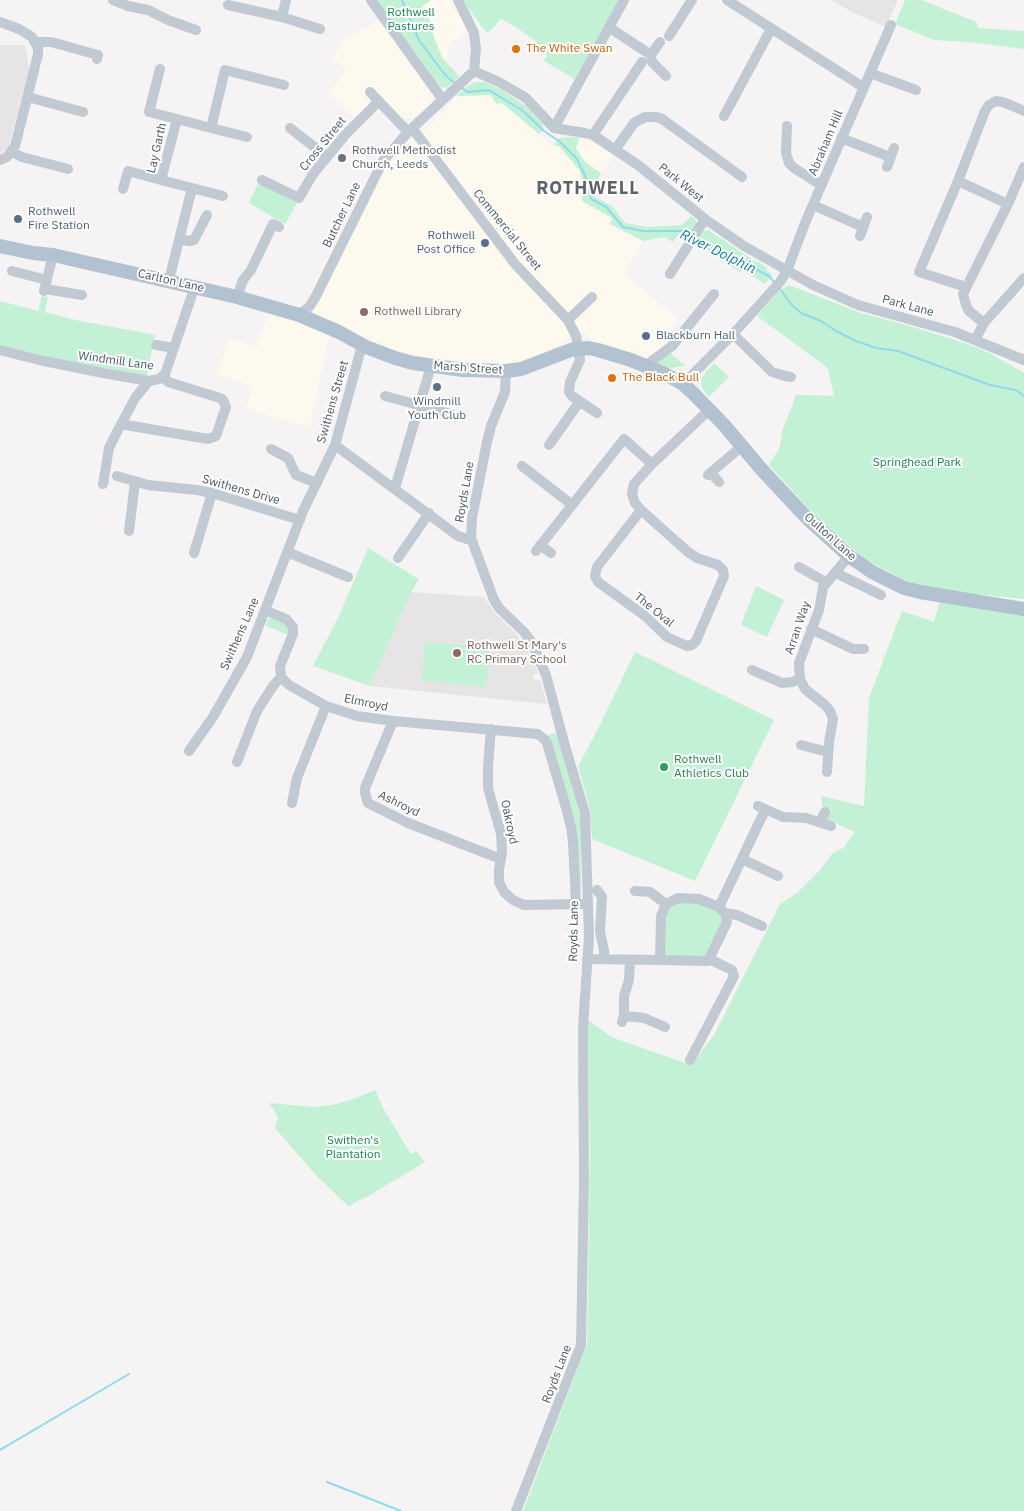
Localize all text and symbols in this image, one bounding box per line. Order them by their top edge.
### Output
park label: Rothwell Pastures [387,6,435,34]
place label: The White Swan [526,42,612,56]
marker: The White Swan [510,43,522,55]
street label: Abraham Hill [806,108,846,178]
street label: Cross Street [297,114,349,174]
street label: Lay Garth [144,121,170,175]
place label: Rothwell Methodist Church, Leeds [352,144,456,172]
marker: Rothwell Methodist Church, Leeds [336,152,348,164]
street label: Park West [655,160,707,206]
district label: ROTHWELL [535,178,641,200]
street label: Butcher Lane [320,180,364,250]
street label: Commercial Street [470,186,544,274]
place label: Rothwell Fire Station [28,205,90,233]
marker: Rothwell Fire Station [12,213,24,225]
water label: River Dolphin [677,226,759,278]
place label: Rothwell Post Office [417,229,475,257]
marker: Rothwell Post Office [479,237,491,249]
street label: Carlton Lane [136,266,206,296]
street label: Park Lane [881,292,935,320]
place label: Rothwell Library [374,305,461,319]
marker: Rothwell Library [358,306,370,318]
place label: Blackburn Hall [656,329,735,343]
marker: Blackburn Hall [640,330,652,342]
street label: Windmill Lane [77,349,155,373]
street label: Marsh Street [433,358,503,378]
street label: Swithens Street [314,359,352,445]
place label: The Black Bull [622,371,699,385]
marker: The Black Bull [606,372,618,384]
marker: Windmill Youth Club [431,381,443,393]
place label: Windmill Youth Club [408,395,466,423]
park label: Springhead Park [873,456,961,470]
street label: Royds Lane [453,460,477,524]
street label: Swithens Drive [200,472,282,508]
street label: Oulton Lane [801,510,859,564]
street label: The Oval [631,590,677,630]
street label: Swithens Lane [218,595,262,673]
street label: Arran Way [782,599,814,657]
place label: Rothwell St Mary's RC Primary School [467,639,567,667]
marker: Rothwell St Mary's RC Primary School [451,647,463,659]
street label: Elmroyd [343,691,389,715]
place label: Rothwell Athletics Club [674,753,749,781]
marker: Rothwell Athletics Club [658,761,670,773]
street label: Ashroyd [376,788,422,820]
street label: Oakroyd [497,798,521,846]
street label: Royds Lane [566,900,582,962]
park label: Swithen's Plantation [325,1134,381,1162]
street label: Royds Lane [539,1343,575,1405]

